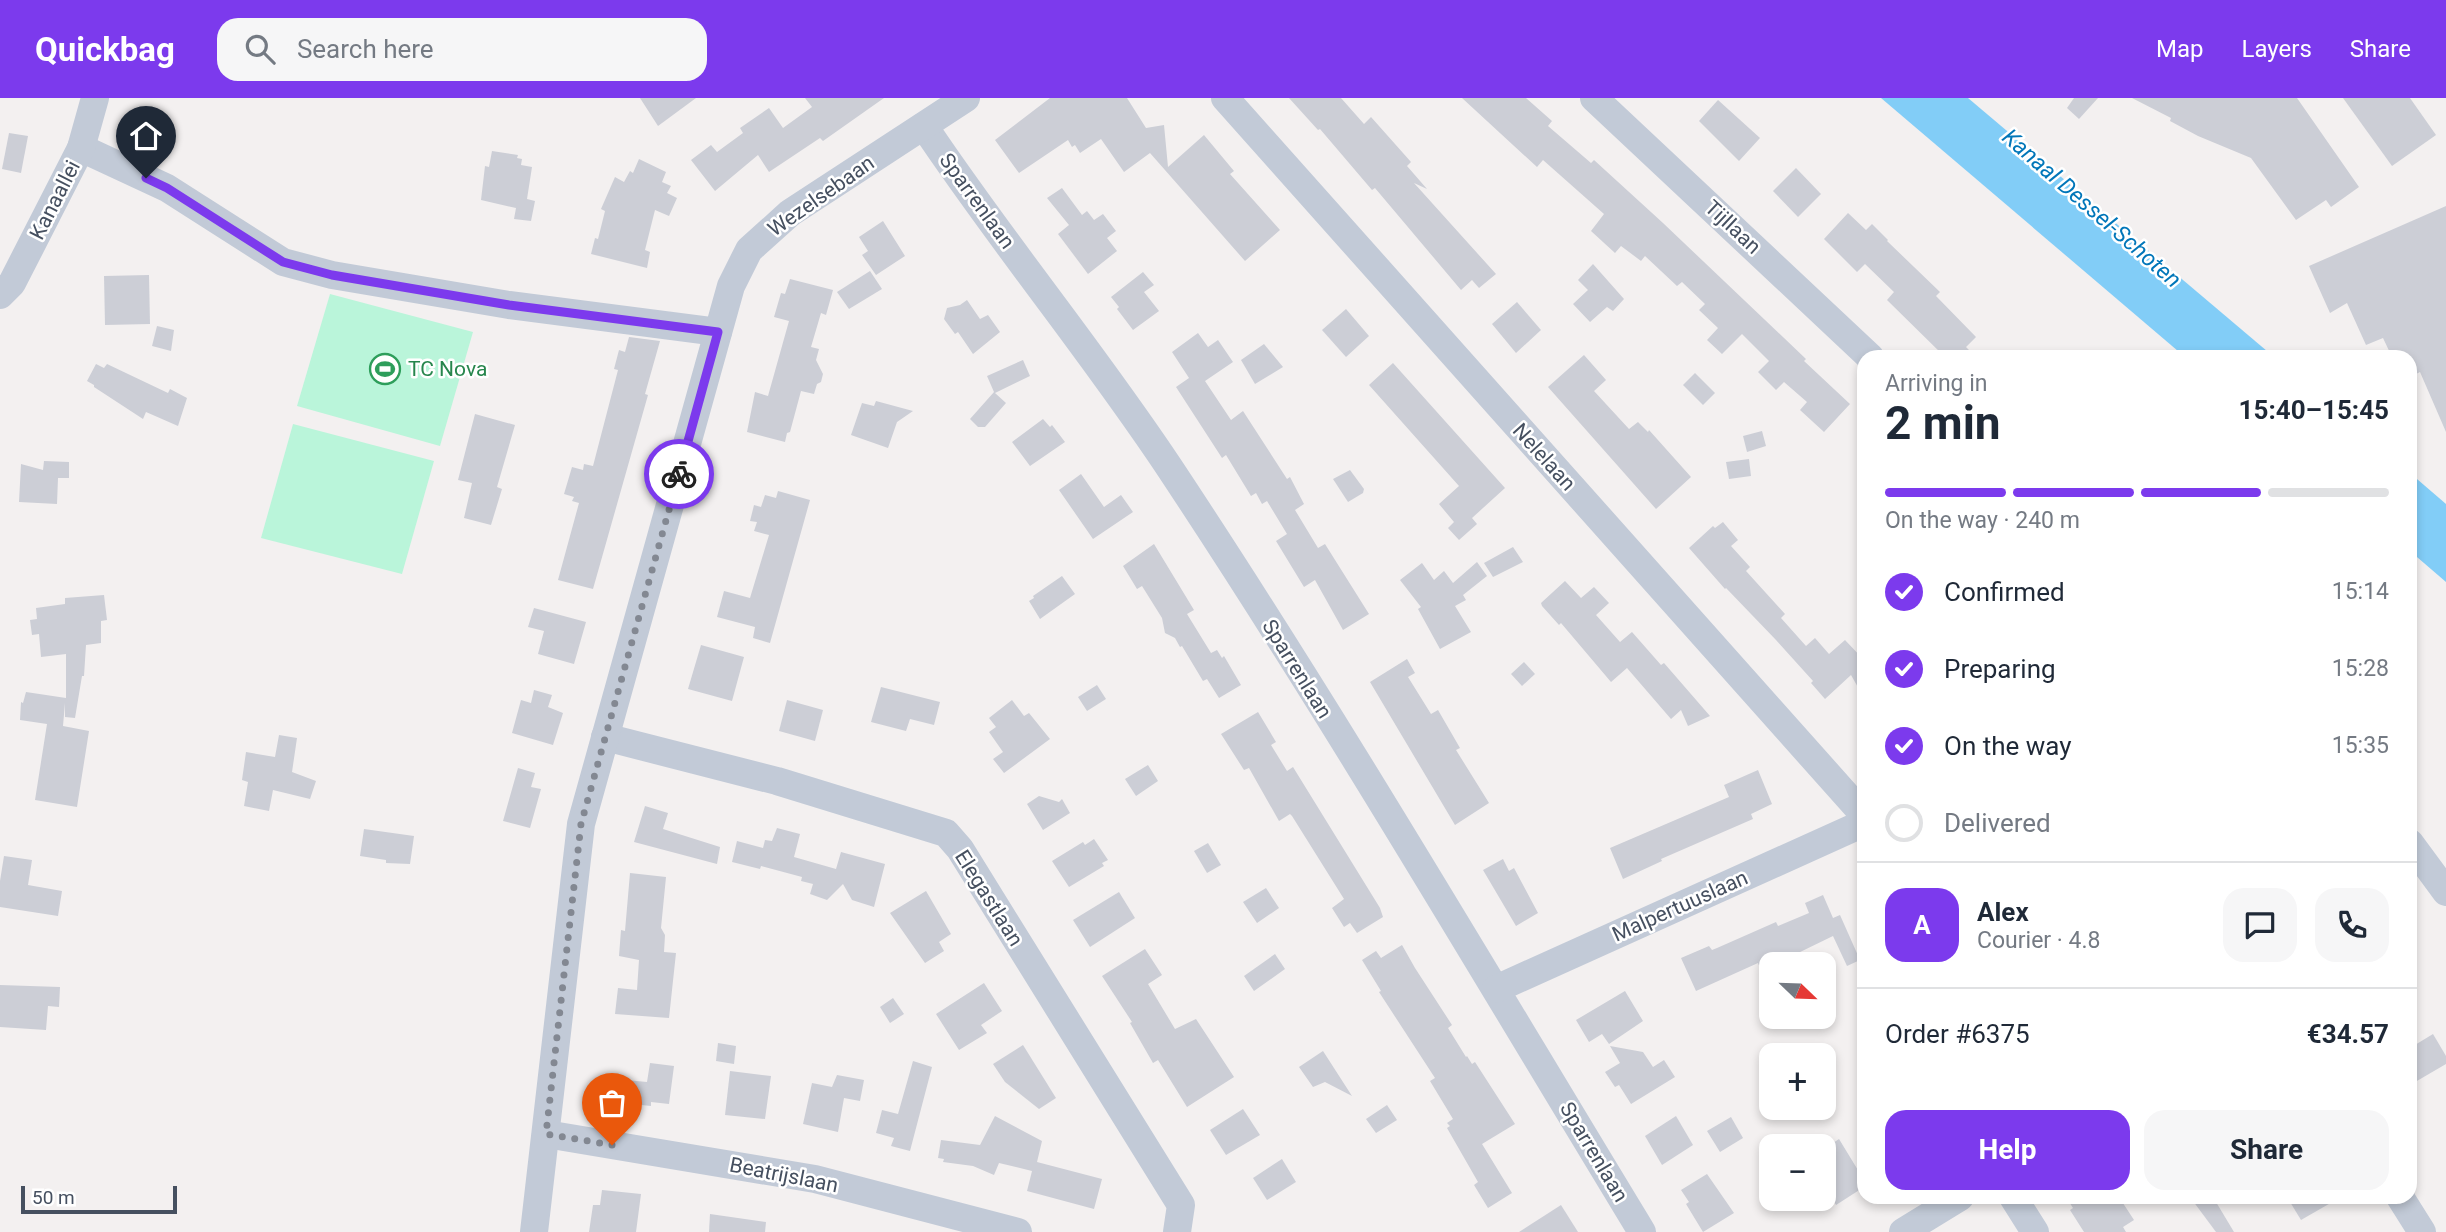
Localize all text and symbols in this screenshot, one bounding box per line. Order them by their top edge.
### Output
search box [217,18,707,81]
text: Quickbag [35,30,175,69]
icon: search [241,30,279,68]
text: Search here [297,34,434,64]
text: Map [2156,35,2204,63]
text: Layers [2242,35,2312,63]
text: Share [2350,35,2411,63]
pin [116,106,176,178]
icon: home [127,117,165,155]
water label: Kanaal Dessel-Schoten [1997,123,2187,293]
street label: Sparrenlaan [934,149,1020,253]
street label: Wezelsebaan [763,151,879,241]
street label: Kanaallei [25,156,85,244]
street label: Tijllaan [1700,195,1766,259]
sports icon: TC Nova [368,352,402,386]
place label: TC Nova [408,357,487,381]
text: Arriving in [1885,370,1988,397]
text: 15:40–15:45 [2239,395,2389,425]
text: 2 min [1885,396,2001,450]
street label: Nelelaan [1508,419,1580,495]
courier [644,439,714,509]
icon: bike [660,455,698,493]
text: On the way · 240 m [1885,507,2080,534]
icon: check [1885,573,1923,611]
text: Confirmed [1944,577,2065,607]
text: 15:14 [2332,578,2389,605]
street label: Sparrenlaan [1257,615,1337,723]
icon: check [1885,650,1923,688]
text: Preparing [1944,654,2056,684]
text: 15:28 [2332,655,2389,682]
icon: check [1885,727,1923,765]
text: On the way [1944,731,2072,761]
text: 15:35 [2332,732,2389,759]
text: Delivered [1944,808,2051,838]
street label: Elegastlaan [950,846,1028,950]
street label: Malpertuuslaan [1609,865,1751,947]
button: chat [2223,888,2297,962]
button: phone [2315,888,2389,962]
text: Alex [1977,897,2029,927]
text: A [1913,910,1931,940]
text: Courier · 4.8 [1977,927,2100,954]
north arrow [1759,952,1836,1029]
map controls [1759,952,1836,1211]
text: Order #6375 [1885,1019,2030,1049]
text: €34.57 [2307,1019,2389,1049]
button: + [1759,1043,1836,1120]
pin [582,1073,642,1145]
icon: bag [593,1084,631,1122]
street label: Sparrenlaan [1555,1098,1633,1206]
button: Help [1885,1110,2130,1190]
button: Share [2144,1110,2389,1190]
button: − [1759,1134,1836,1211]
street label: Beatrijslaan [728,1153,840,1197]
scale bar [21,1183,177,1215]
text: 50 m [32,1186,75,1209]

